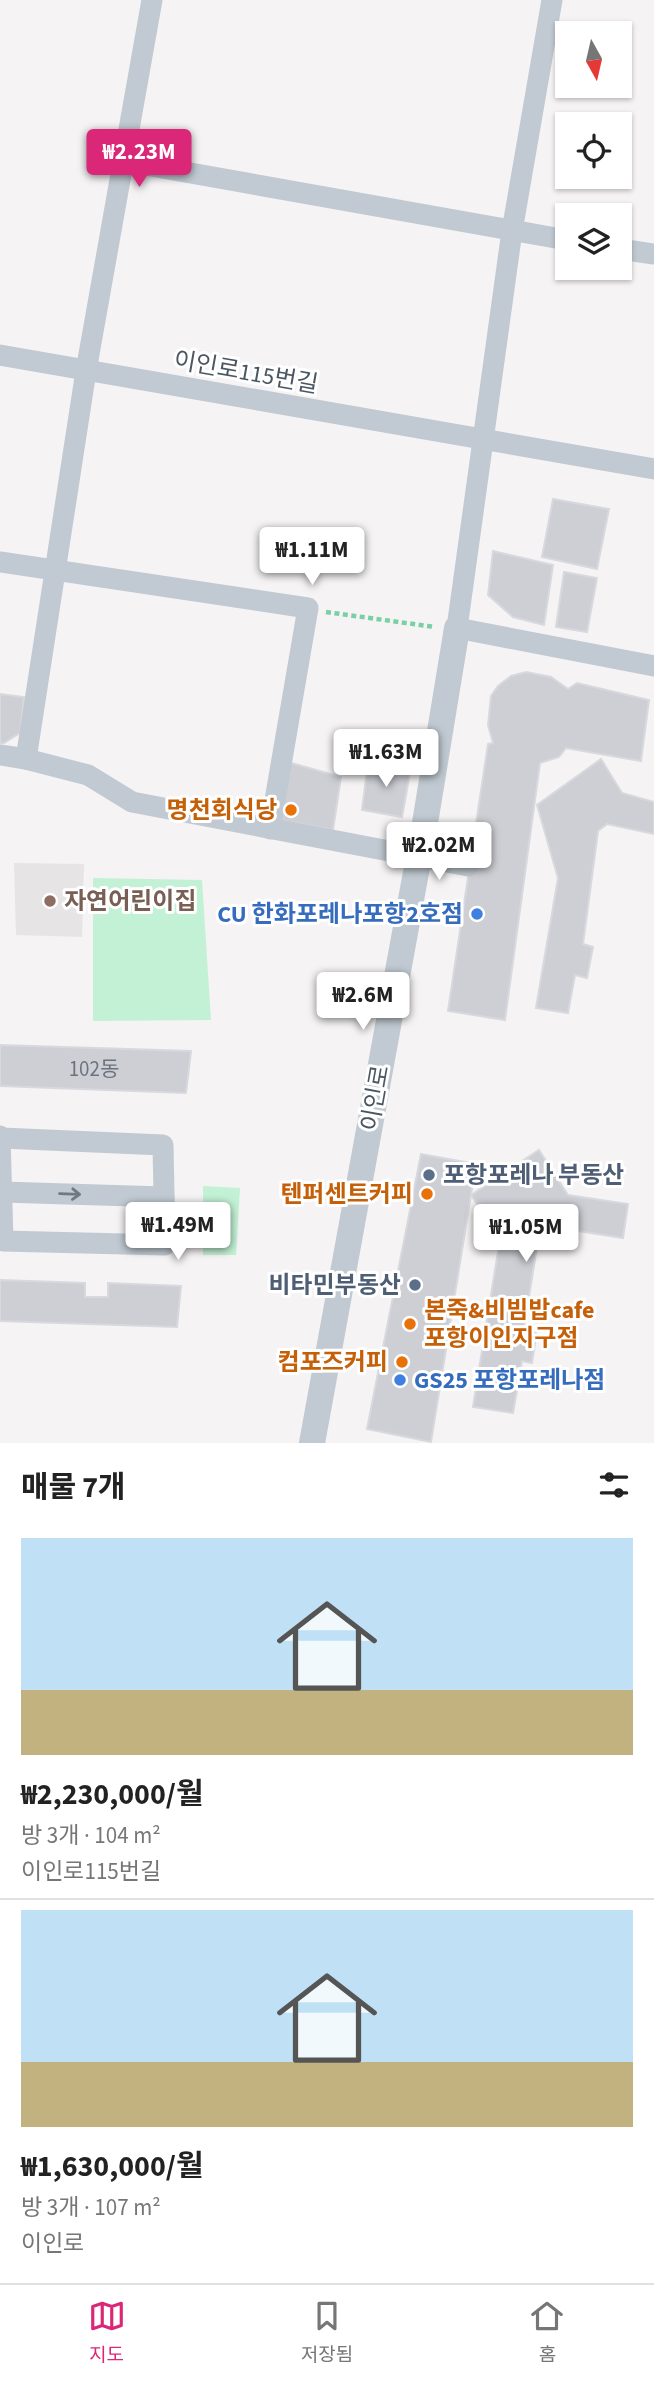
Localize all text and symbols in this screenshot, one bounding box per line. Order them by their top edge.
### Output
north arrow [555,21,632,98]
map controls [555,21,632,280]
button: locate [555,112,632,189]
pin: ₩2.23M [82,130,196,189]
text: ₩2.23M [102,135,176,168]
button: layers [555,203,632,280]
street label: 이인로115번길 [171,343,321,402]
pin: ₩1.11M [255,528,369,587]
text: ₩1.11M [275,533,349,566]
pin: ₩1.63M [329,730,443,789]
text: ₩1.63M [349,735,423,768]
place label: 명천회식당 [167,793,277,828]
marker: 명천회식당 [283,802,299,818]
pin: ₩2.02M [382,822,496,882]
text: ₩2.02M [402,828,476,861]
place label: 자연어린이집 [64,884,196,919]
marker: 자연어린이집 [42,893,58,909]
place label: CU 한화포레나포항2호점 [217,897,463,932]
marker: CU 한화포레나포항2호점 [469,906,485,922]
pin: ₩2.6M [314,972,412,1032]
text: ₩2.6M [333,978,393,1011]
house number: 102동 [69,1054,119,1084]
street label: 이인로 [353,1062,398,1134]
place label: 포항포레나 부동산 [443,1158,624,1193]
marker: 포항포레나 부동산 [421,1167,437,1183]
place label: 텐퍼센트커피 [281,1177,413,1212]
marker: 텐퍼센트커피 [419,1186,435,1202]
one-way arrow [58,1188,81,1201]
pin: ₩1.49M [121,1202,235,1262]
pin: ₩1.05M [469,1204,583,1264]
text: ₩1.49M [141,1208,215,1241]
text: ₩1.05M [489,1210,563,1243]
place label: 비타민부동산 [269,1268,401,1303]
marker: 비타민부동산 [407,1277,423,1293]
place label: 본죽&비빔밥cafe 포항이인지구점 [424,1293,594,1356]
marker: 본죽&비빔밥cafe 포항이인지구점 [402,1316,418,1332]
place label: 컴포즈커피 [278,1345,388,1380]
marker: 컴포즈커피 [394,1354,410,1370]
place label: GS25 포항포레나점 [414,1363,605,1398]
marker: GS25 포항포레나점 [392,1372,408,1388]
text: 매물 7개 [21,1466,126,1509]
icon: filters [595,1466,633,1504]
icon: home [264,1583,390,1709]
text: ₩2,230,000/월 [21,1773,204,1816]
text: 방 3개 · 104 m² [21,1819,161,1852]
text: 이인로115번길 [21,1855,161,1888]
icon: home [264,1955,390,2081]
text: ₩1,630,000/월 [21,2145,204,2188]
text: 방 3개 · 107 m² [21,2191,161,2224]
text: 이인로 [21,2227,84,2260]
tab: 지도 [88,2297,126,2369]
tab: 저장됨 [301,2297,353,2369]
tab: 홈 [528,2297,566,2369]

